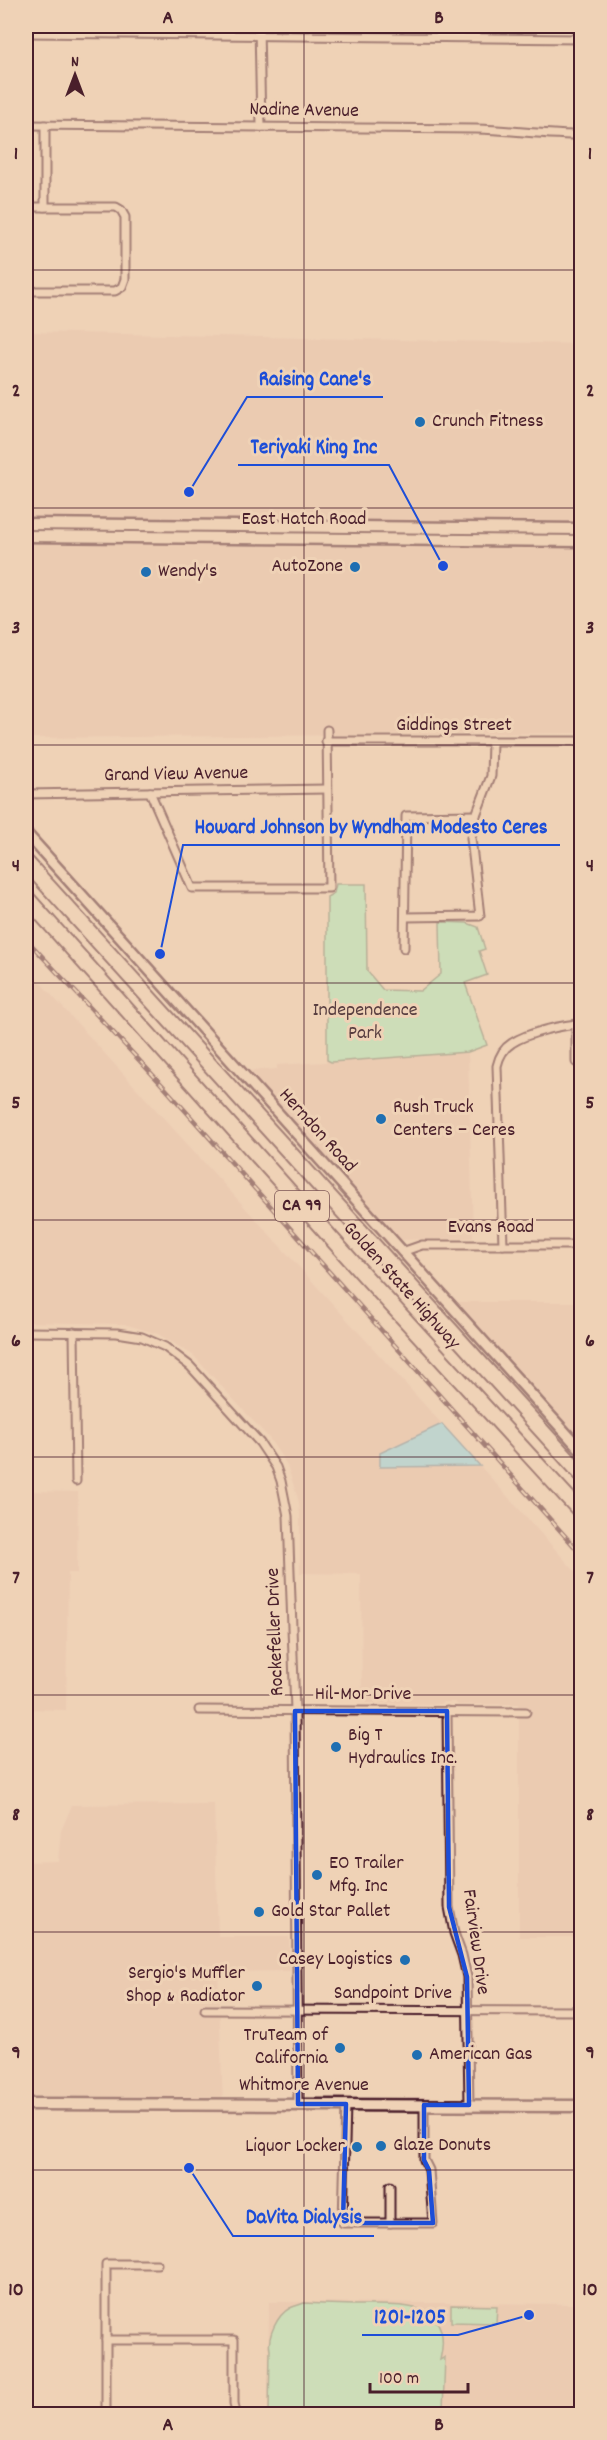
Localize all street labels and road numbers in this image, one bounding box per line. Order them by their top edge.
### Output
street label: Nadine Avenue [249,96,359,126]
street label: East Hatch Road [241,506,367,534]
street label: Giddings Street [396,712,512,740]
street label: Grand View Avenue [104,760,249,790]
street label: Herndon Road [271,1083,363,1179]
road number: CA 99 [275,1191,329,1221]
street label: Evans Road [448,1214,534,1242]
street label: Golden State Highway [336,1216,467,1357]
street label: Rockefeller Drive [260,1567,292,1697]
street label: Hil-Mor Drive [315,1681,412,1709]
street label: Fairview Drive [454,1887,496,1997]
street label: Sandpoint Drive [334,1980,452,2008]
street label: Whitmore Avenue [239,2072,369,2100]

